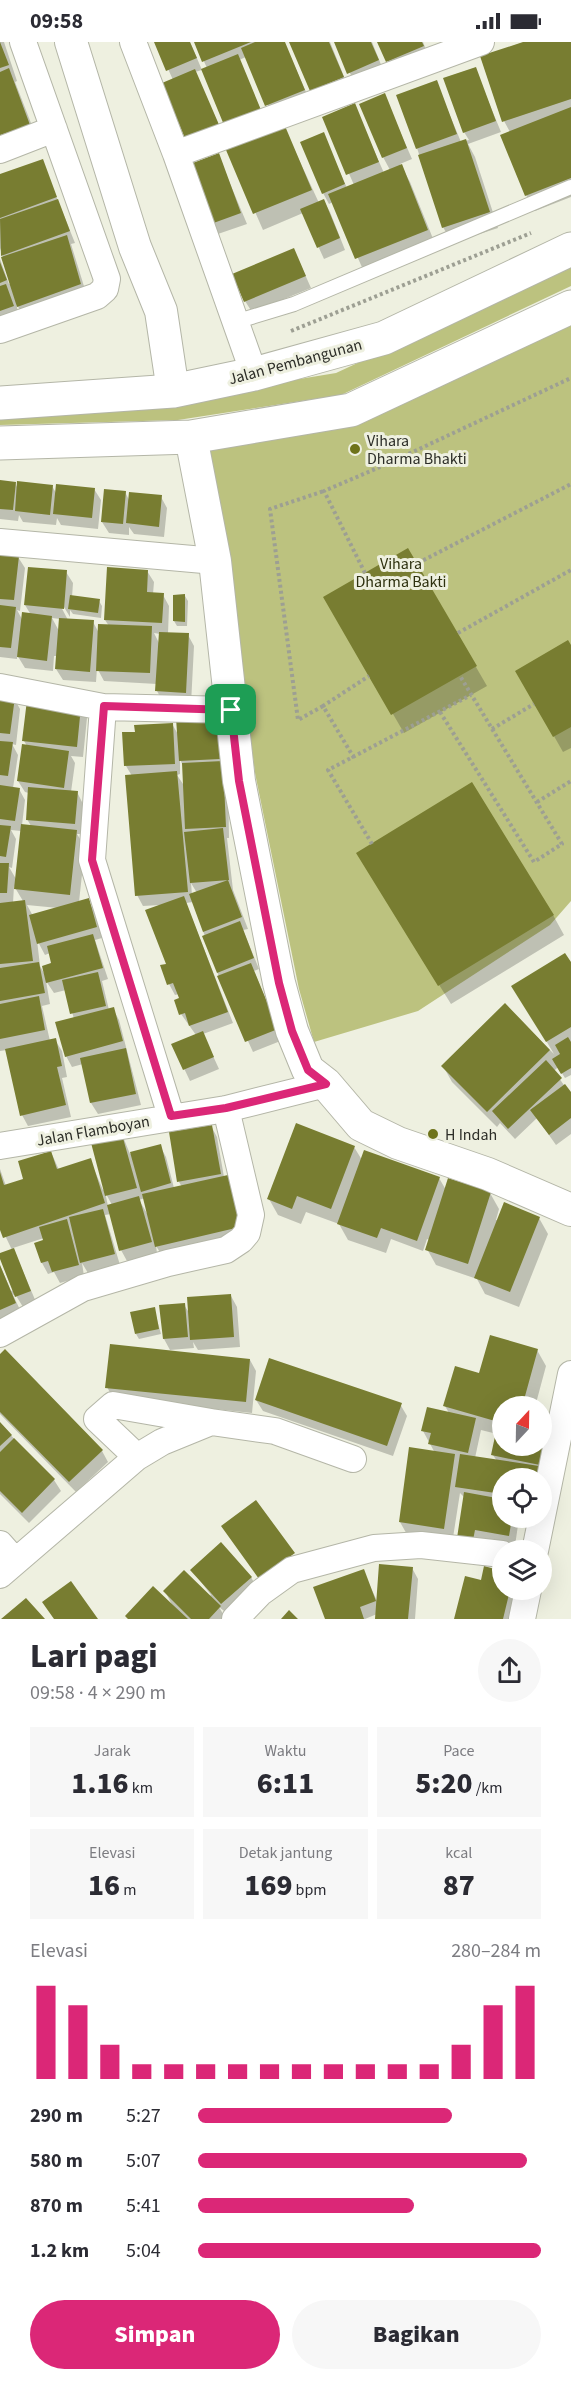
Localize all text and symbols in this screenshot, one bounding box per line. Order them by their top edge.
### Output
text: 09:58 [30,5,83,37]
street label: Jalan Pembangunan [226,334,365,390]
place label: Vihara Dharma Bhakti [367,430,467,470]
marker: Vihara Dharma Bhakti [348,442,362,456]
park label: Vihara Dharma Bakti [355,553,447,593]
pin [205,684,256,735]
icon: arrive [214,693,247,726]
street label: Jalan Flamboyan [35,1110,152,1152]
place label: H Indah [445,1124,497,1146]
marker: H Indah [426,1127,440,1141]
north arrow [492,1396,552,1456]
map controls [492,1396,552,1600]
button: locate [492,1468,552,1528]
button: layers [492,1540,552,1600]
text: Lari pagi [30,1633,158,1680]
button: share [478,1639,541,1702]
text: 09:58 · 4 × 290 m [30,1679,166,1707]
text: Jarak [94,1740,131,1762]
text: Waktu [264,1740,307,1762]
text: Pace [443,1740,474,1762]
text: 1.16 [71,1762,129,1805]
text: 6:11 [257,1762,314,1805]
text: 5:20 [415,1762,473,1805]
text: km [129,1777,153,1799]
text: /km [473,1777,503,1799]
text: Elevasi [89,1842,135,1864]
text: Detak jantung [239,1842,332,1864]
text: kcal [445,1842,472,1864]
text: 16 [88,1864,120,1907]
text: 169 [244,1864,292,1907]
text: 87 [443,1864,475,1907]
text: m [120,1879,136,1901]
text: bpm [292,1879,327,1901]
text: Elevasi [30,1937,88,1965]
text: 280–284 m [451,1937,541,1965]
text: 290 m [30,2102,83,2130]
text: 5:27 [126,2102,161,2130]
text: 580 m [30,2147,83,2175]
text: 5:07 [126,2147,161,2175]
text: 870 m [30,2192,83,2220]
text: 5:41 [126,2192,161,2220]
text: 1.2 km [30,2237,89,2265]
text: 5:04 [126,2237,161,2265]
button: Simpan [30,2300,280,2369]
button: Bagikan [292,2300,541,2369]

